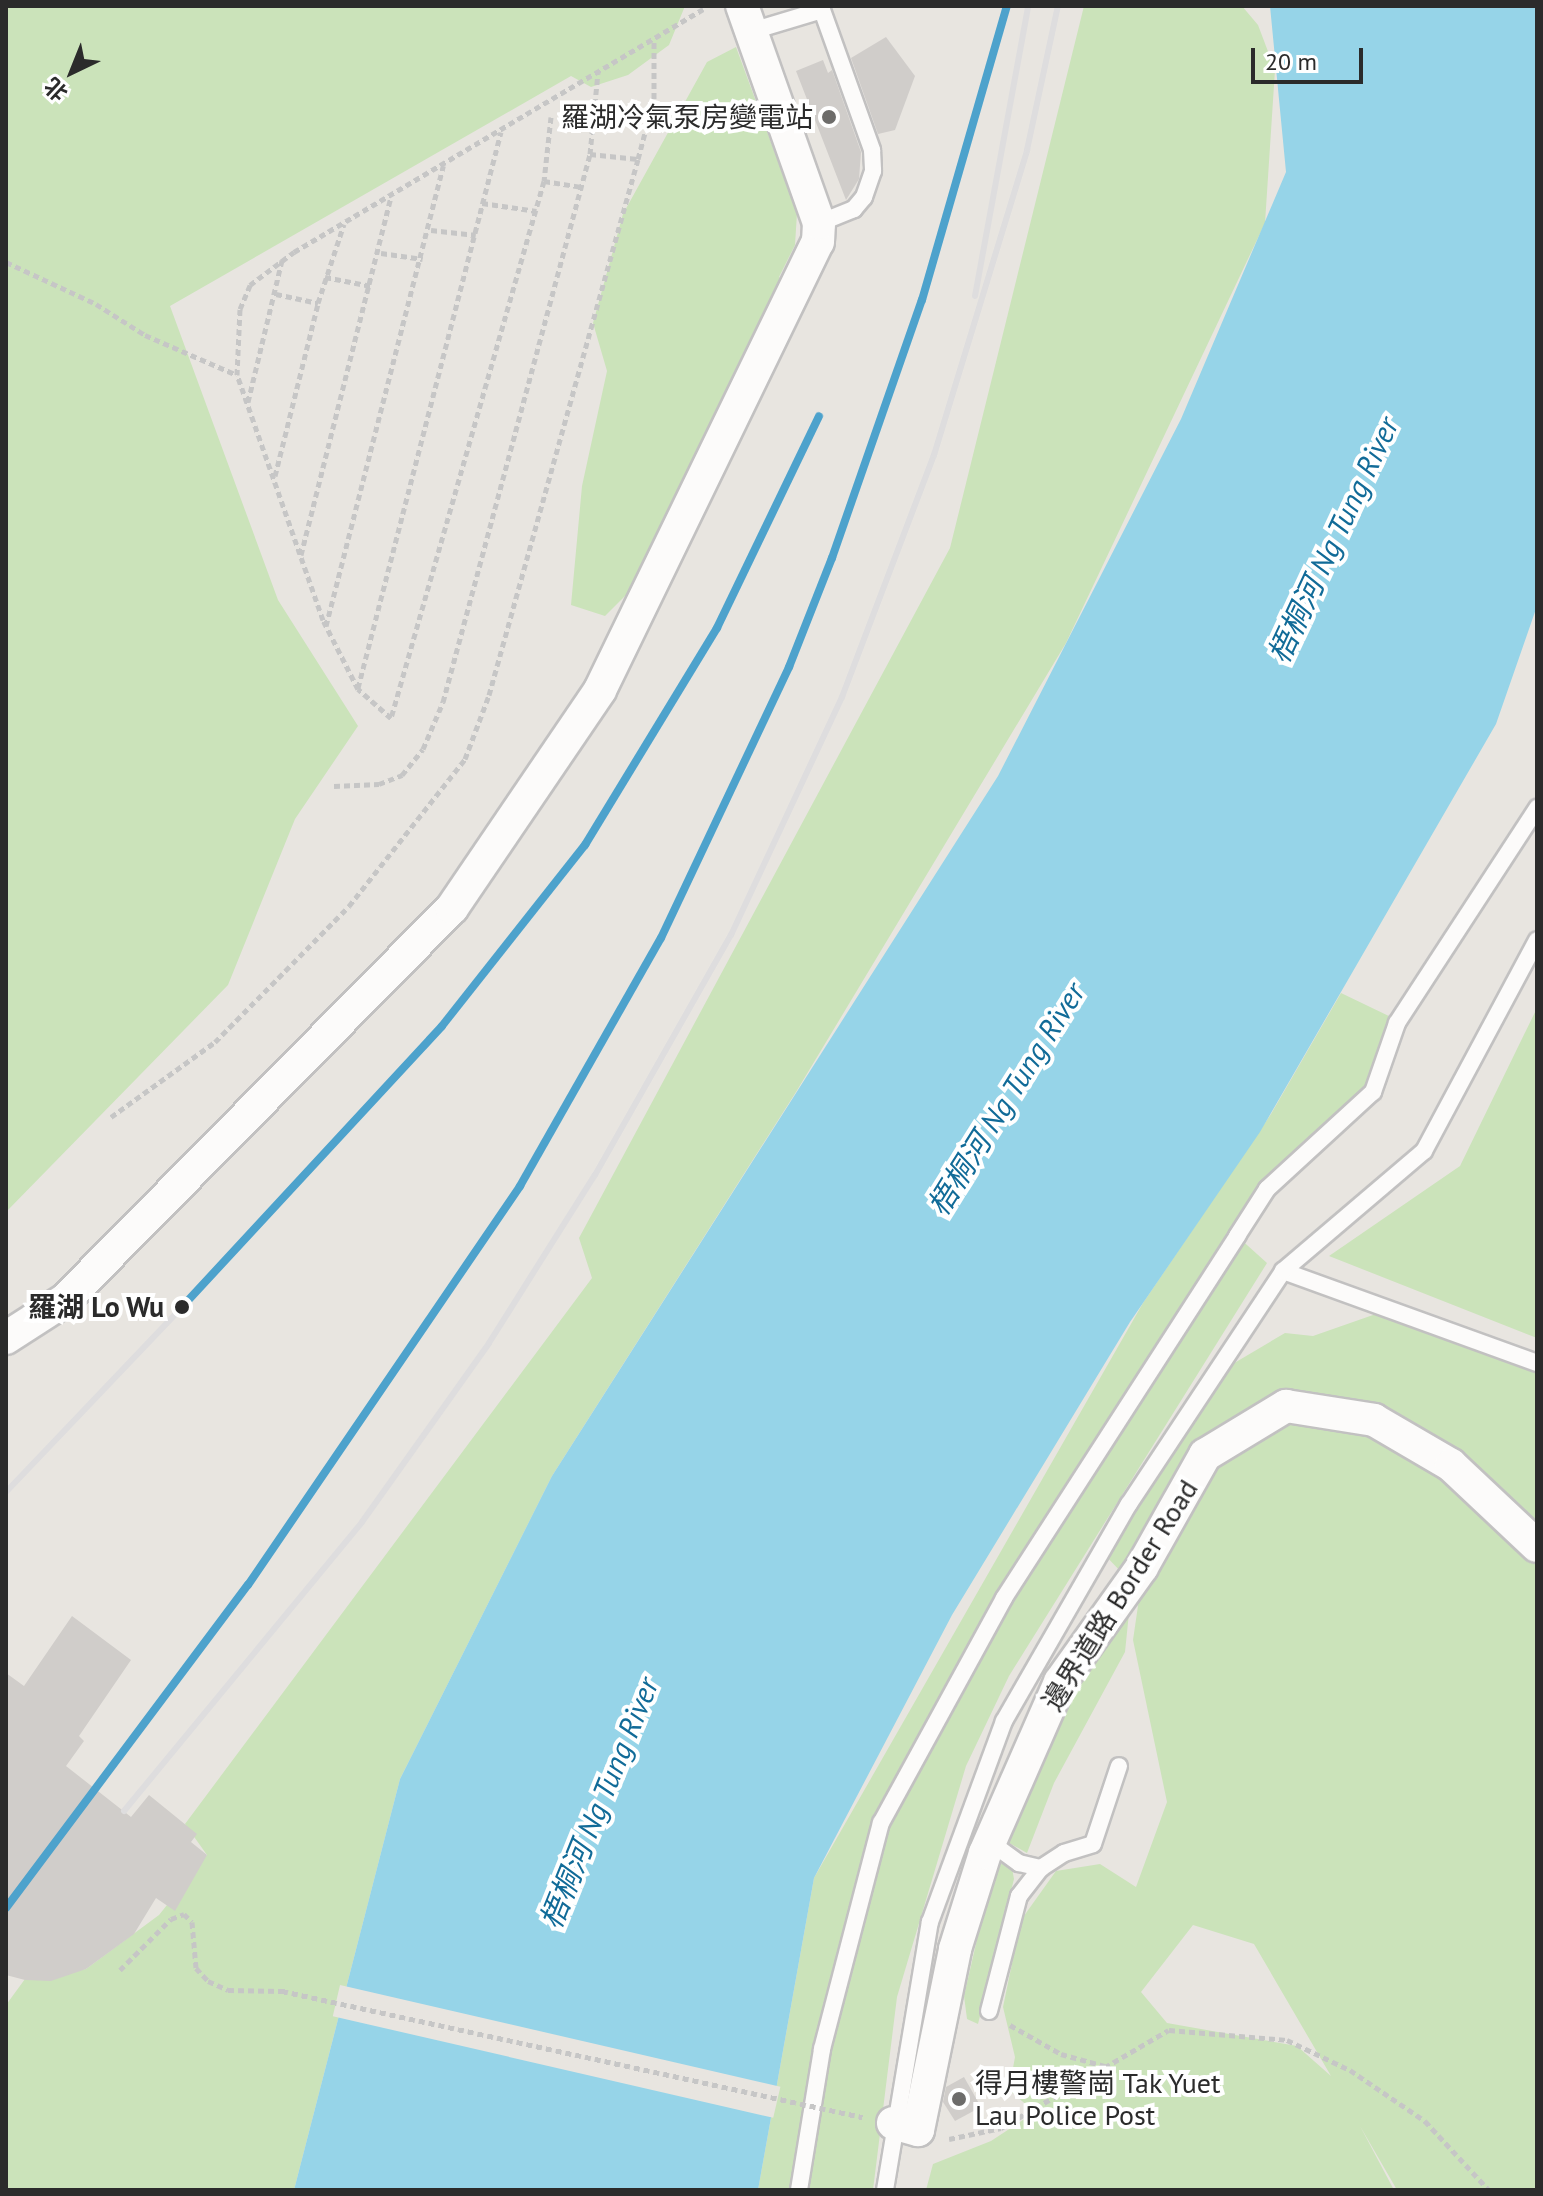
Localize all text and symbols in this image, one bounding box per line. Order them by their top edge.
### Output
north arrow [32,32,112,112]
scale bar [1255,32,1367,82]
text: 20 m [1265,46,1317,77]
text: 北 [38,72,73,107]
place label: 羅湖冷氣泵房變電站 [561,100,813,134]
marker: 羅湖冷氣泵房變電站 [820,108,838,126]
water label: 梧桐河 Ng Tung River [1260,411,1406,669]
water label: 梧桐河 Ng Tung River [920,976,1092,1222]
place label: 羅湖 Lo Wu [28,1290,164,1324]
marker: 羅湖 Lo Wu [171,1296,193,1318]
street label: 邊界道路 Border Road [1035,1473,1205,1717]
water label: 梧桐河 Ng Tung River [532,1672,666,1934]
place label: 得月樓警崗 Tak Yuet Lau Police Post [975,2066,1222,2132]
marker: 得月樓警崗 Tak Yuet Lau Police Post [950,2090,968,2108]

